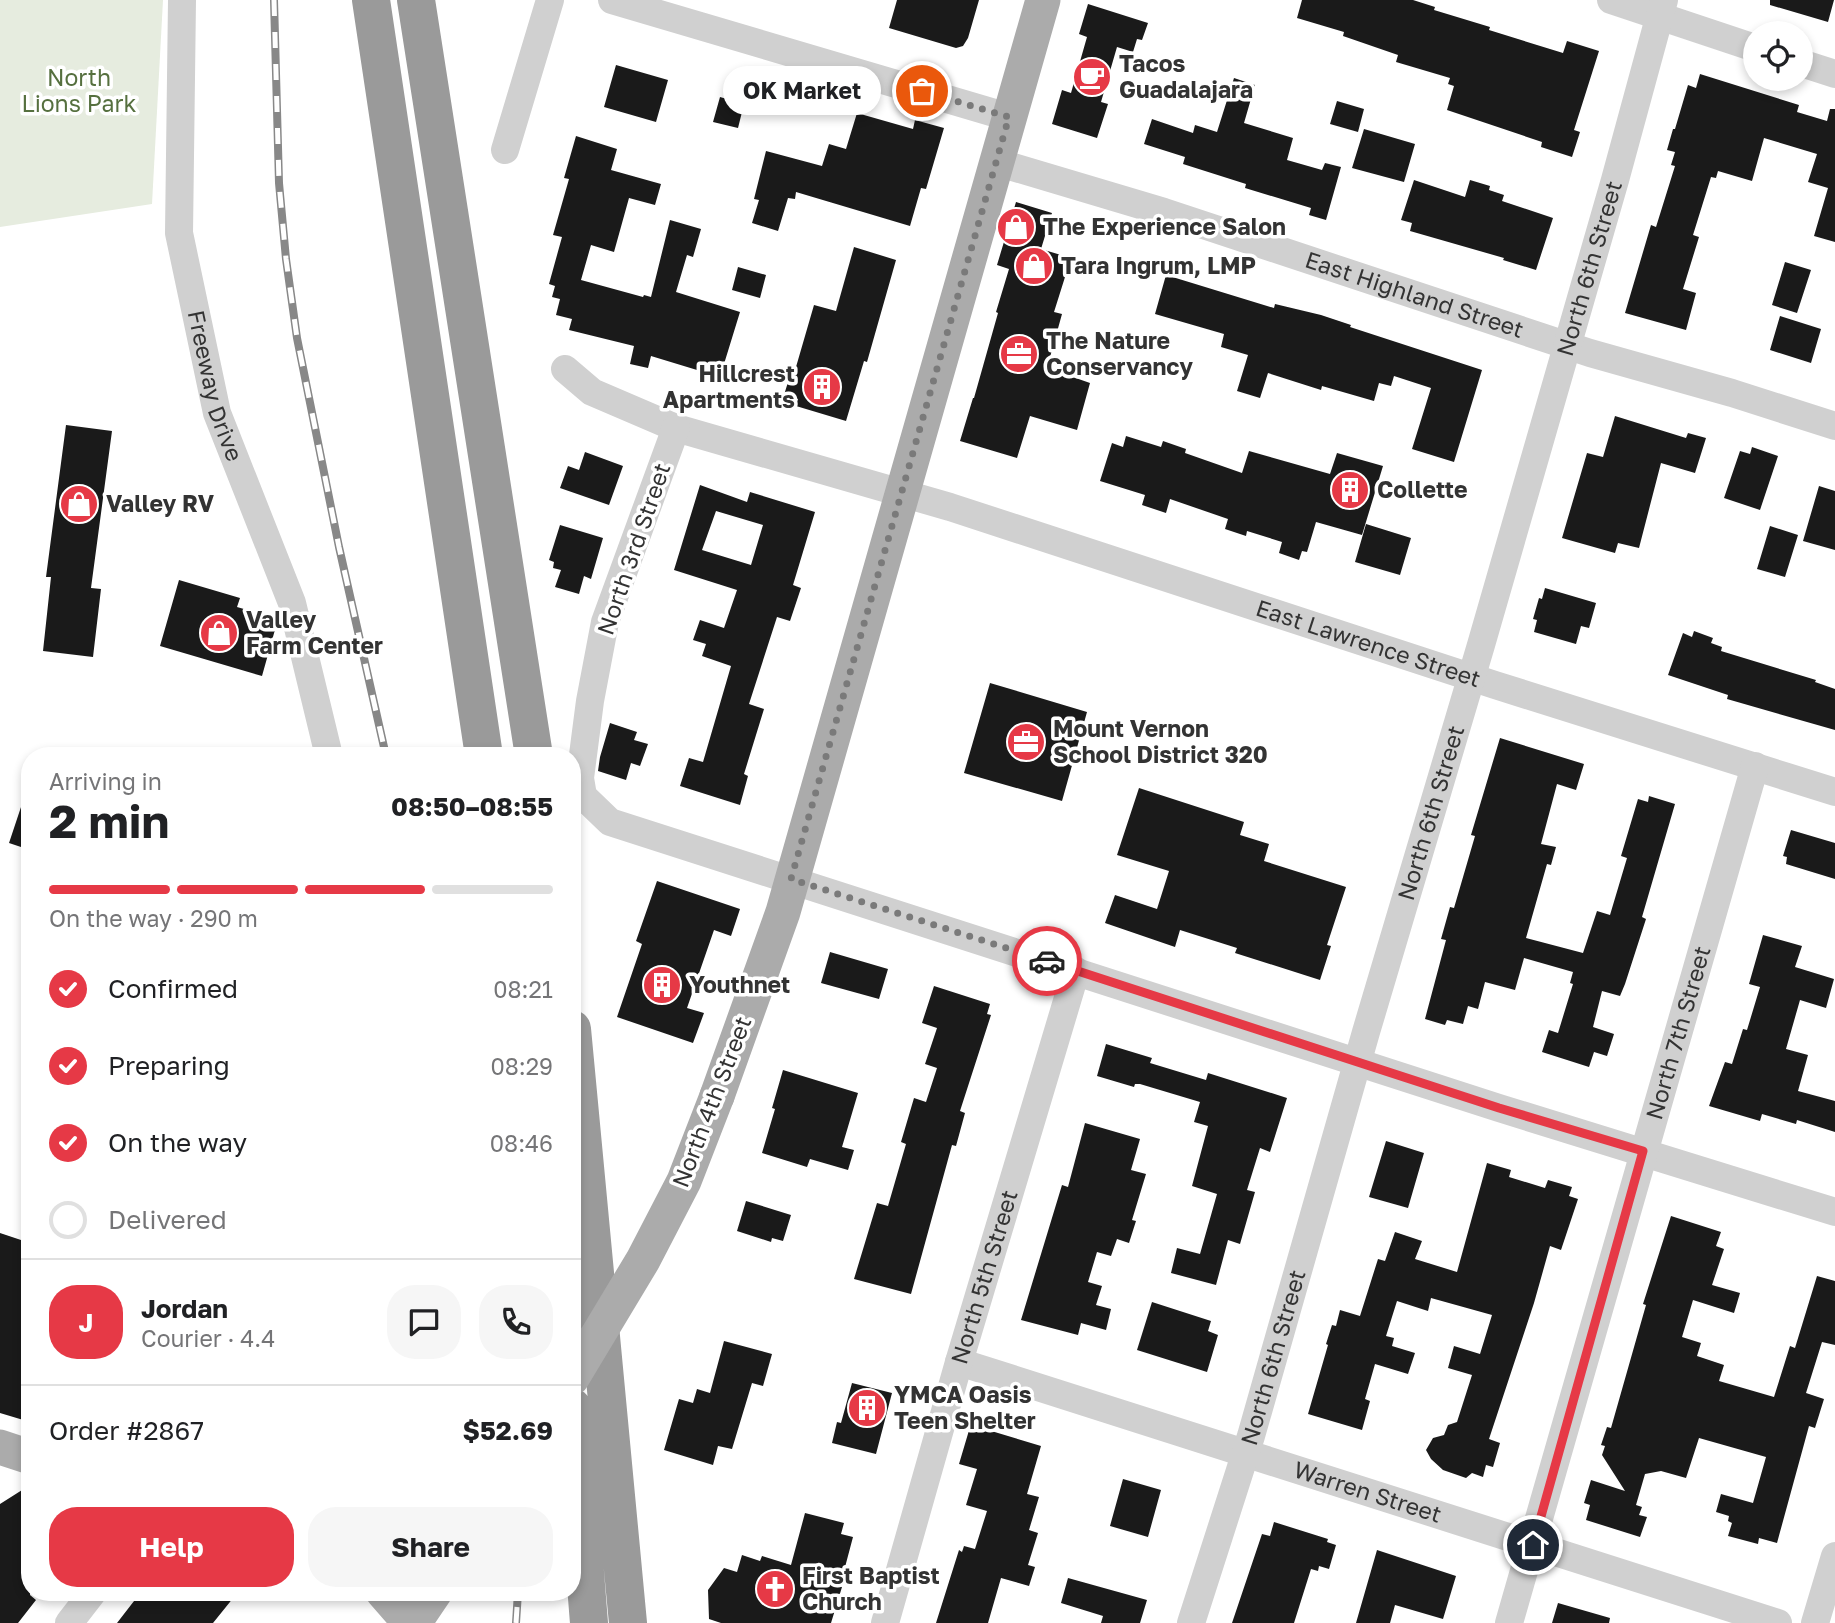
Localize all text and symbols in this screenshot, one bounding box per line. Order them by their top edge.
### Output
map controls [1743,21,1813,91]
button: locate [1743,21,1813,91]
place label: Tacos Guadalajara [1119,49,1253,103]
cafe icon: Tacos Guadalajara [1071,56,1113,98]
pin [892,61,952,121]
park label: North Lions Park [22,63,136,117]
callout: OK Market [722,66,880,116]
icon: bag [903,72,941,110]
text: OK Market [743,76,861,104]
street label: North 6th Street [1550,177,1627,359]
shop icon: The Experience Salon [995,206,1037,248]
place label: The Experience Salon [1043,212,1286,240]
shop icon: Tara Ingrum, LMP [1013,245,1055,287]
street label: East Highland Street [1302,245,1528,343]
place label: Tara Ingrum, LMP [1061,251,1256,279]
street label: Freeway Drive [183,308,250,465]
place label: The Nature Conservancy [1046,326,1193,380]
office icon: The Nature Conservancy [998,333,1040,375]
place label: Hillcrest Apartments [663,359,795,413]
building icon: Hillcrest Apartments [801,366,843,408]
street label: North 3rd Street [591,459,676,638]
building icon: Collette [1329,469,1371,511]
place label: Collette [1377,475,1468,503]
shop icon: Valley RV [58,483,100,525]
place label: Valley RV [106,489,215,517]
street label: East Lawrence Street [1253,593,1484,692]
place label: Valley Farm Center [246,605,383,659]
shop icon: Valley Farm Center [198,612,240,654]
place label: Mount Vernon School District 320 [1053,714,1268,768]
office icon: Mount Vernon School District 320 [1005,721,1047,763]
street label: North 6th Street [1391,722,1469,903]
text: Arriving in [49,767,162,795]
text: 08:50–08:55 [391,791,553,822]
text: 2 min [49,793,169,848]
text: On the way · 290 m [49,904,258,932]
courier [1012,926,1082,996]
icon: car [1028,942,1066,980]
street label: North 7th Street [1639,943,1716,1123]
building icon: Youthnet [641,964,683,1006]
icon: check [49,970,87,1008]
place label: Youthnet [689,970,790,998]
text: Confirmed [108,973,238,1004]
text: 08:21 [493,975,553,1003]
street label: North 4th Street [666,1012,757,1191]
icon: check [49,1047,87,1085]
text: Preparing [108,1050,230,1081]
text: 08:29 [491,1052,553,1080]
icon: check [49,1124,87,1162]
text: On the way [108,1127,247,1158]
text: 08:46 [490,1129,553,1157]
street label: North 5th Street [944,1186,1023,1367]
text: Delivered [108,1204,227,1235]
street label: North 6th Street [1234,1266,1311,1448]
button: chat [387,1285,461,1359]
button: phone [479,1285,553,1359]
text: Jordan [141,1293,228,1324]
text: J [79,1307,93,1338]
text: Courier · 4.4 [141,1324,275,1352]
place label: YMCA Oasis Teen Shelter [894,1380,1036,1434]
building icon: YMCA Oasis Teen Shelter [846,1387,888,1429]
text: Order #2867 [49,1415,204,1446]
text: $52.69 [463,1415,553,1446]
street label: Warren Street [1291,1455,1445,1528]
button: Help [49,1507,294,1587]
button: Share [308,1507,553,1587]
pin [1503,1515,1563,1575]
icon: home [1514,1526,1552,1564]
place label: First Baptist Church [802,1561,940,1615]
church icon: First Baptist Church [754,1568,796,1610]

